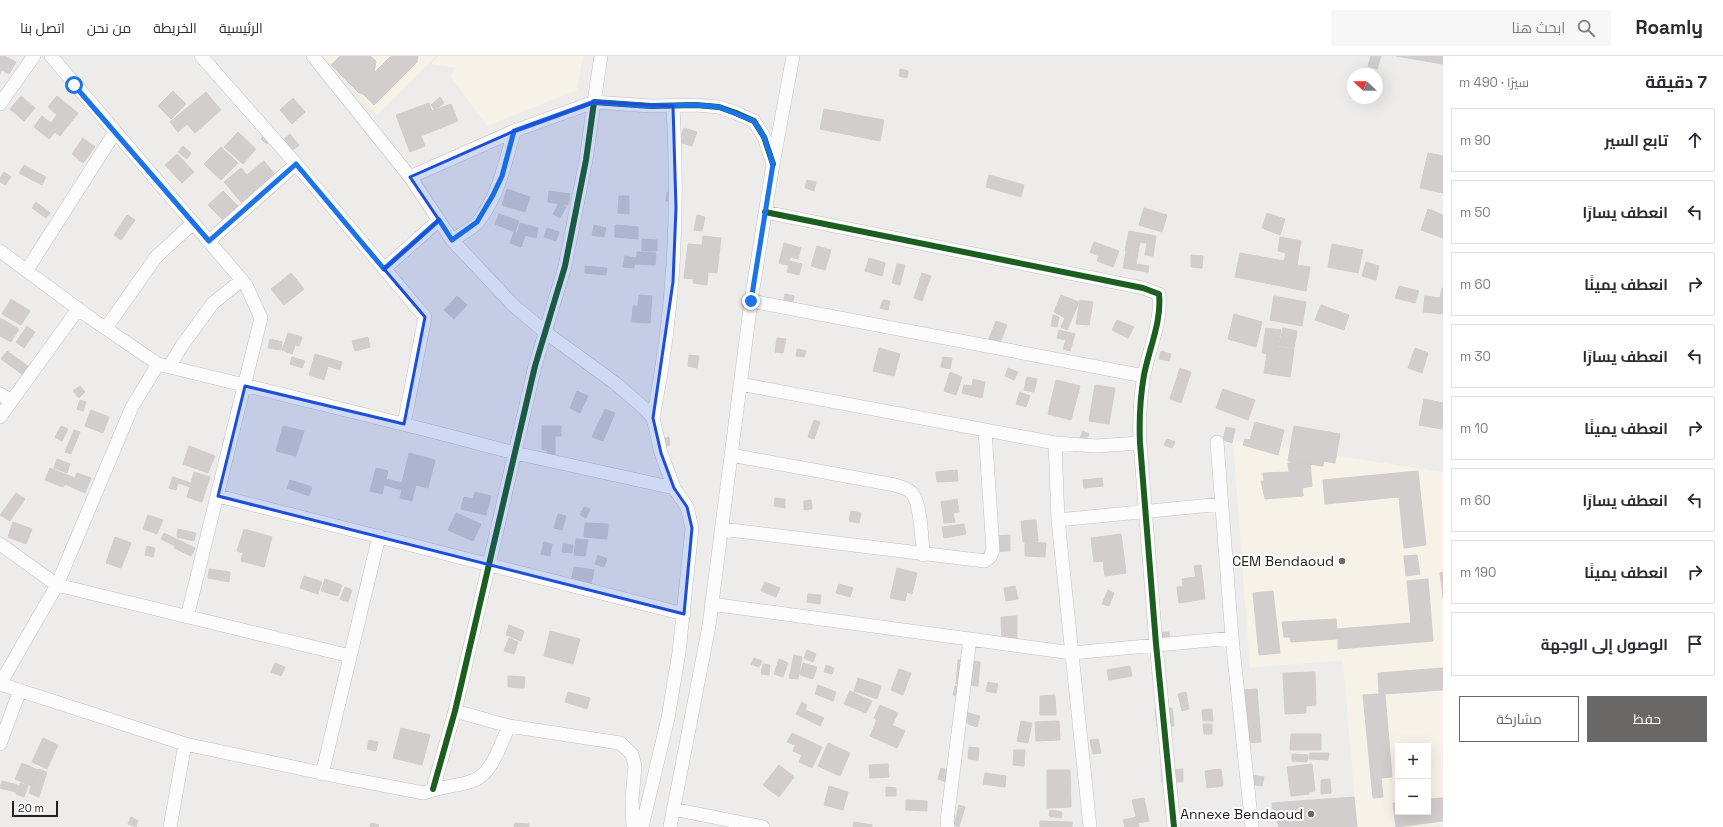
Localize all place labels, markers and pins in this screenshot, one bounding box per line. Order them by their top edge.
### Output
place label: CEM Bendaoud [1232,552,1334,570]
marker: CEM Bendaoud [1337,556,1347,566]
place label: Annexe Bendaoud [1180,805,1303,823]
marker: Annexe Bendaoud [1306,809,1316,819]

